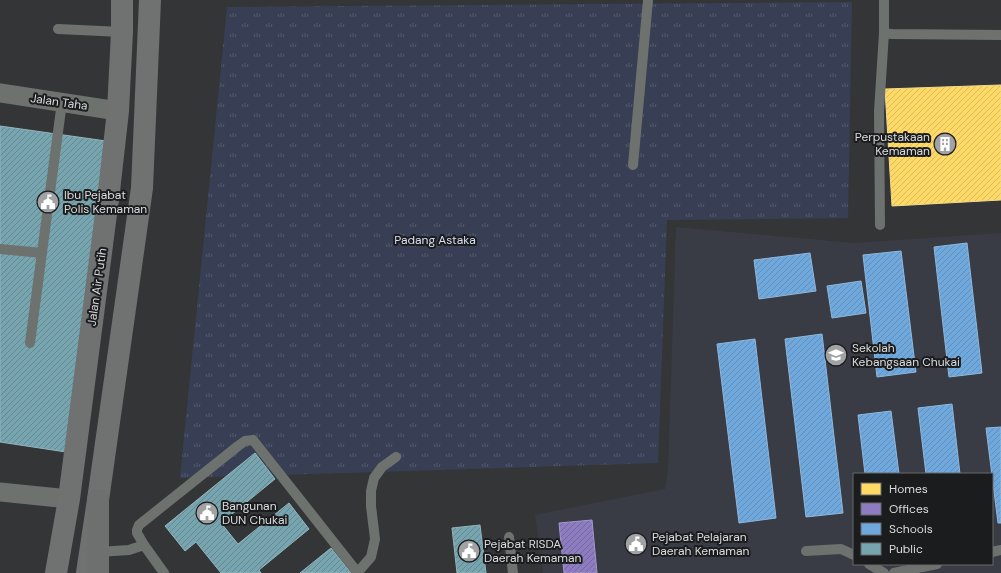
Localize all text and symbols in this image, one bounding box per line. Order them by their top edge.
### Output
street label: Jalan Taha [29,90,89,114]
place label: Perpustakaan Kemaman [855,129,930,159]
building icon: Perpustakaan Kemaman [932,131,958,157]
place label: Ibu Pejabat Polis Kemaman [64,187,147,217]
public building icon: Ibu Pejabat Polis Kemaman [35,189,61,215]
park label: Padang Astaka [394,232,476,248]
street label: Jalan Air Putih [84,247,110,327]
place label: Sekolah Kebangsaan Chukai [852,340,960,370]
school or university icon: Sekolah Kebangsaan Chukai [823,342,849,368]
legend [853,473,993,565]
text: Homes [889,481,928,497]
place label: Bangunan DUN Chukai [222,498,288,528]
public building icon: Bangunan DUN Chukai [194,500,220,526]
text: Offices [889,501,929,517]
text: Schools [889,521,933,537]
place label: Pejabat Pelajaran Daerah Kemaman [652,529,750,559]
public building icon: Pejabat Pelajaran Daerah Kemaman [623,531,649,557]
place label: Pejabat RISDA Daerah Kemaman [484,536,582,566]
public building icon: Pejabat RISDA Daerah Kemaman [456,538,482,564]
text: Public [889,541,923,557]

